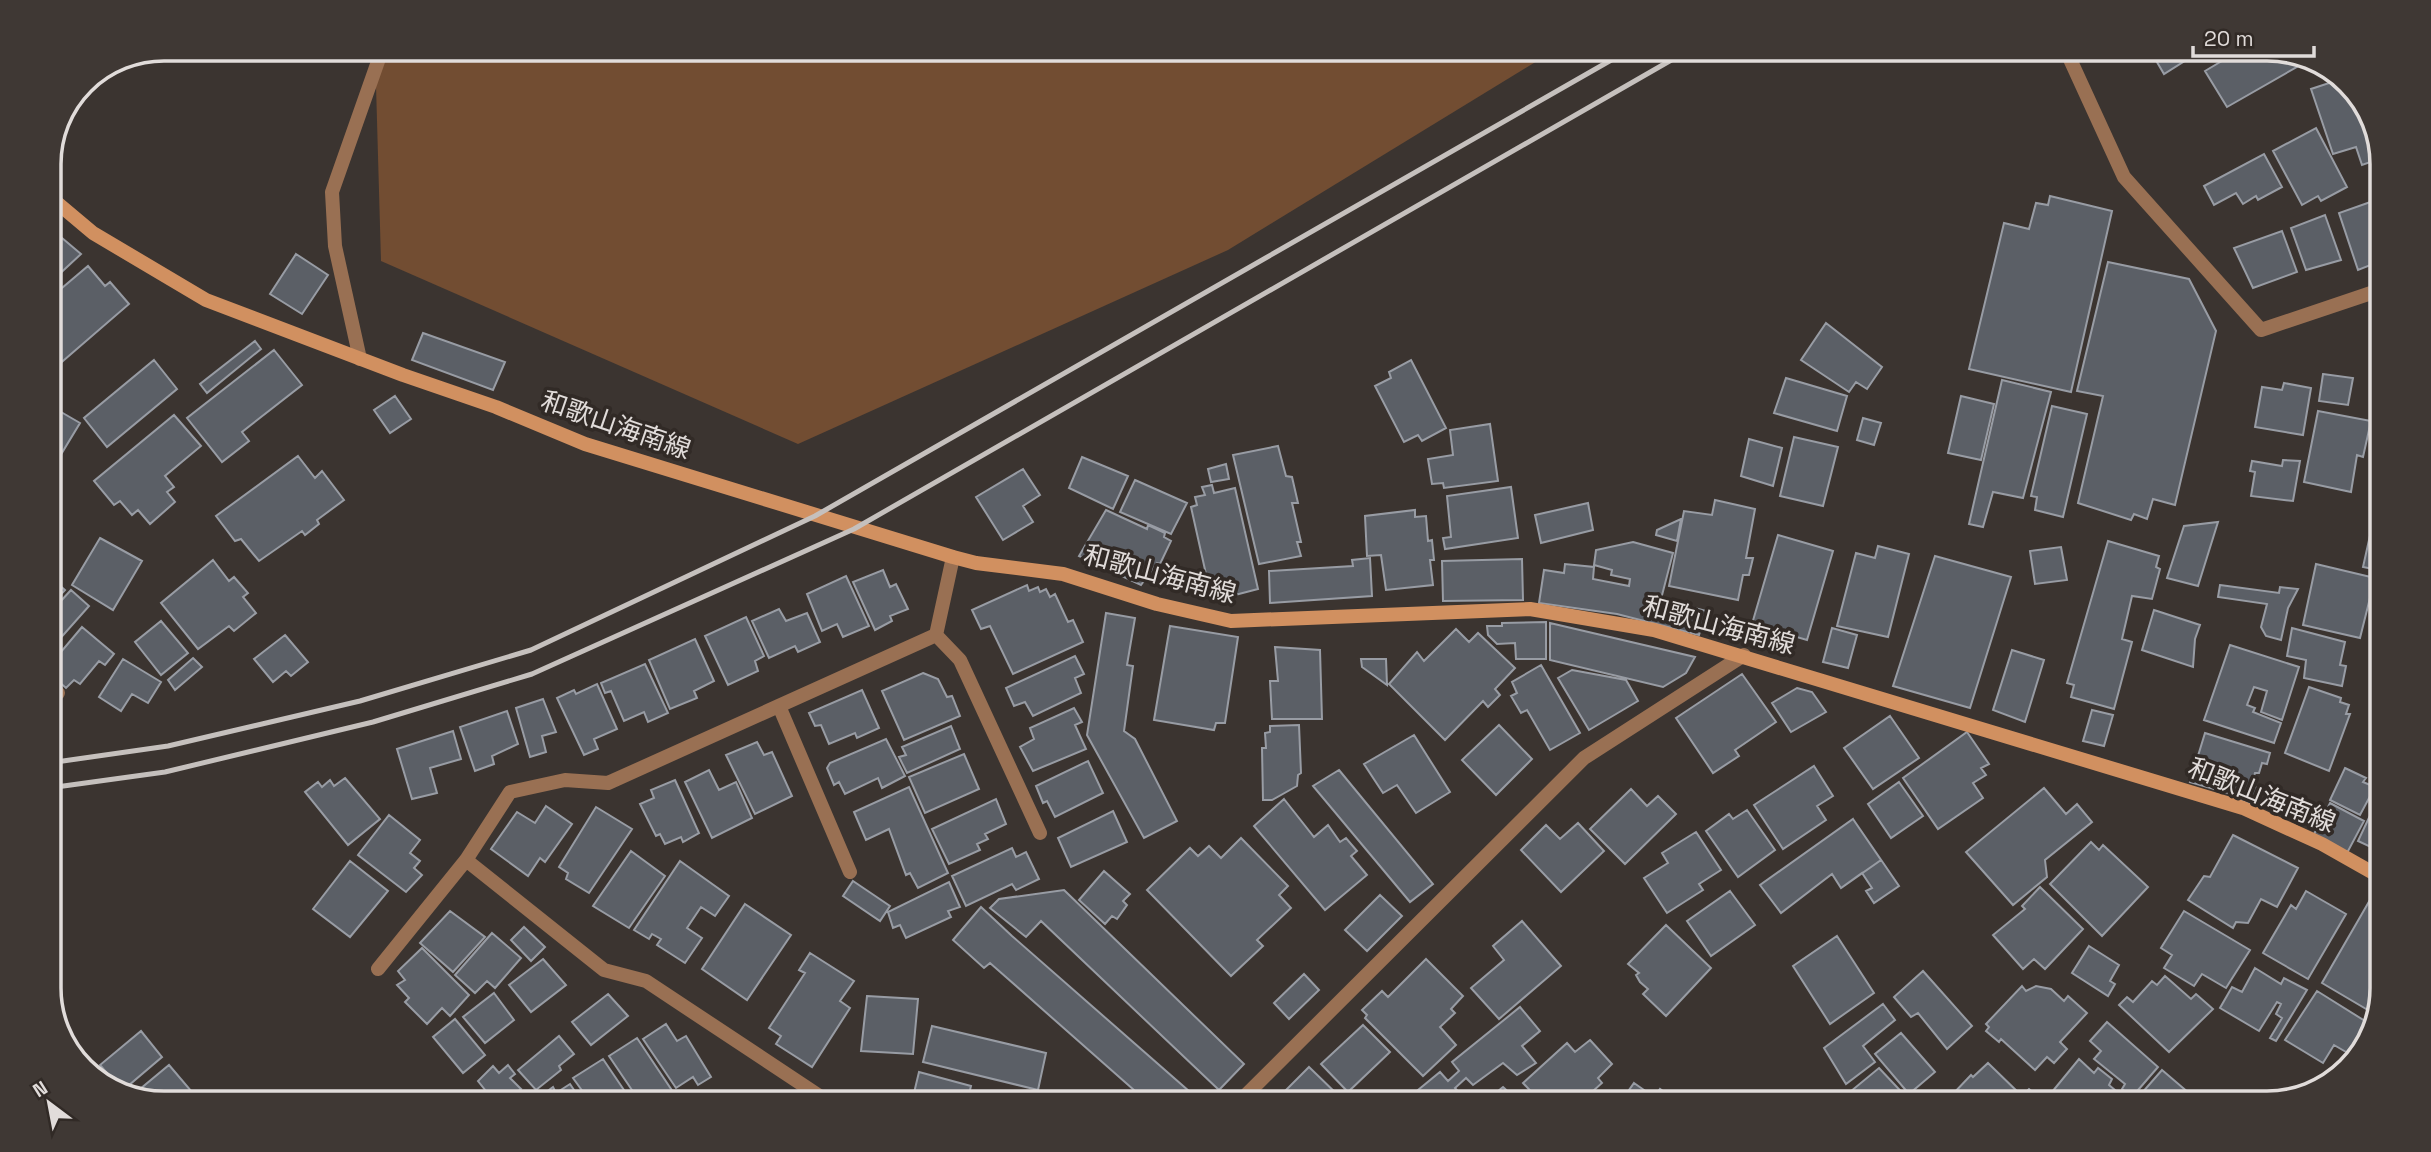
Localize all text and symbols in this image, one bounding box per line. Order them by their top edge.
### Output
scale bar [2193,14,2314,58]
text: 20 m [2204,25,2254,52]
street label: 和歌山海南線 [537,384,695,466]
street label: 和歌山海南線 [1080,537,1240,611]
street label: 和歌山海南線 [1639,588,1799,662]
street label: 和歌山海南線 [2183,750,2341,840]
north arrow [14,1068,84,1138]
text: N [28,1075,52,1103]

